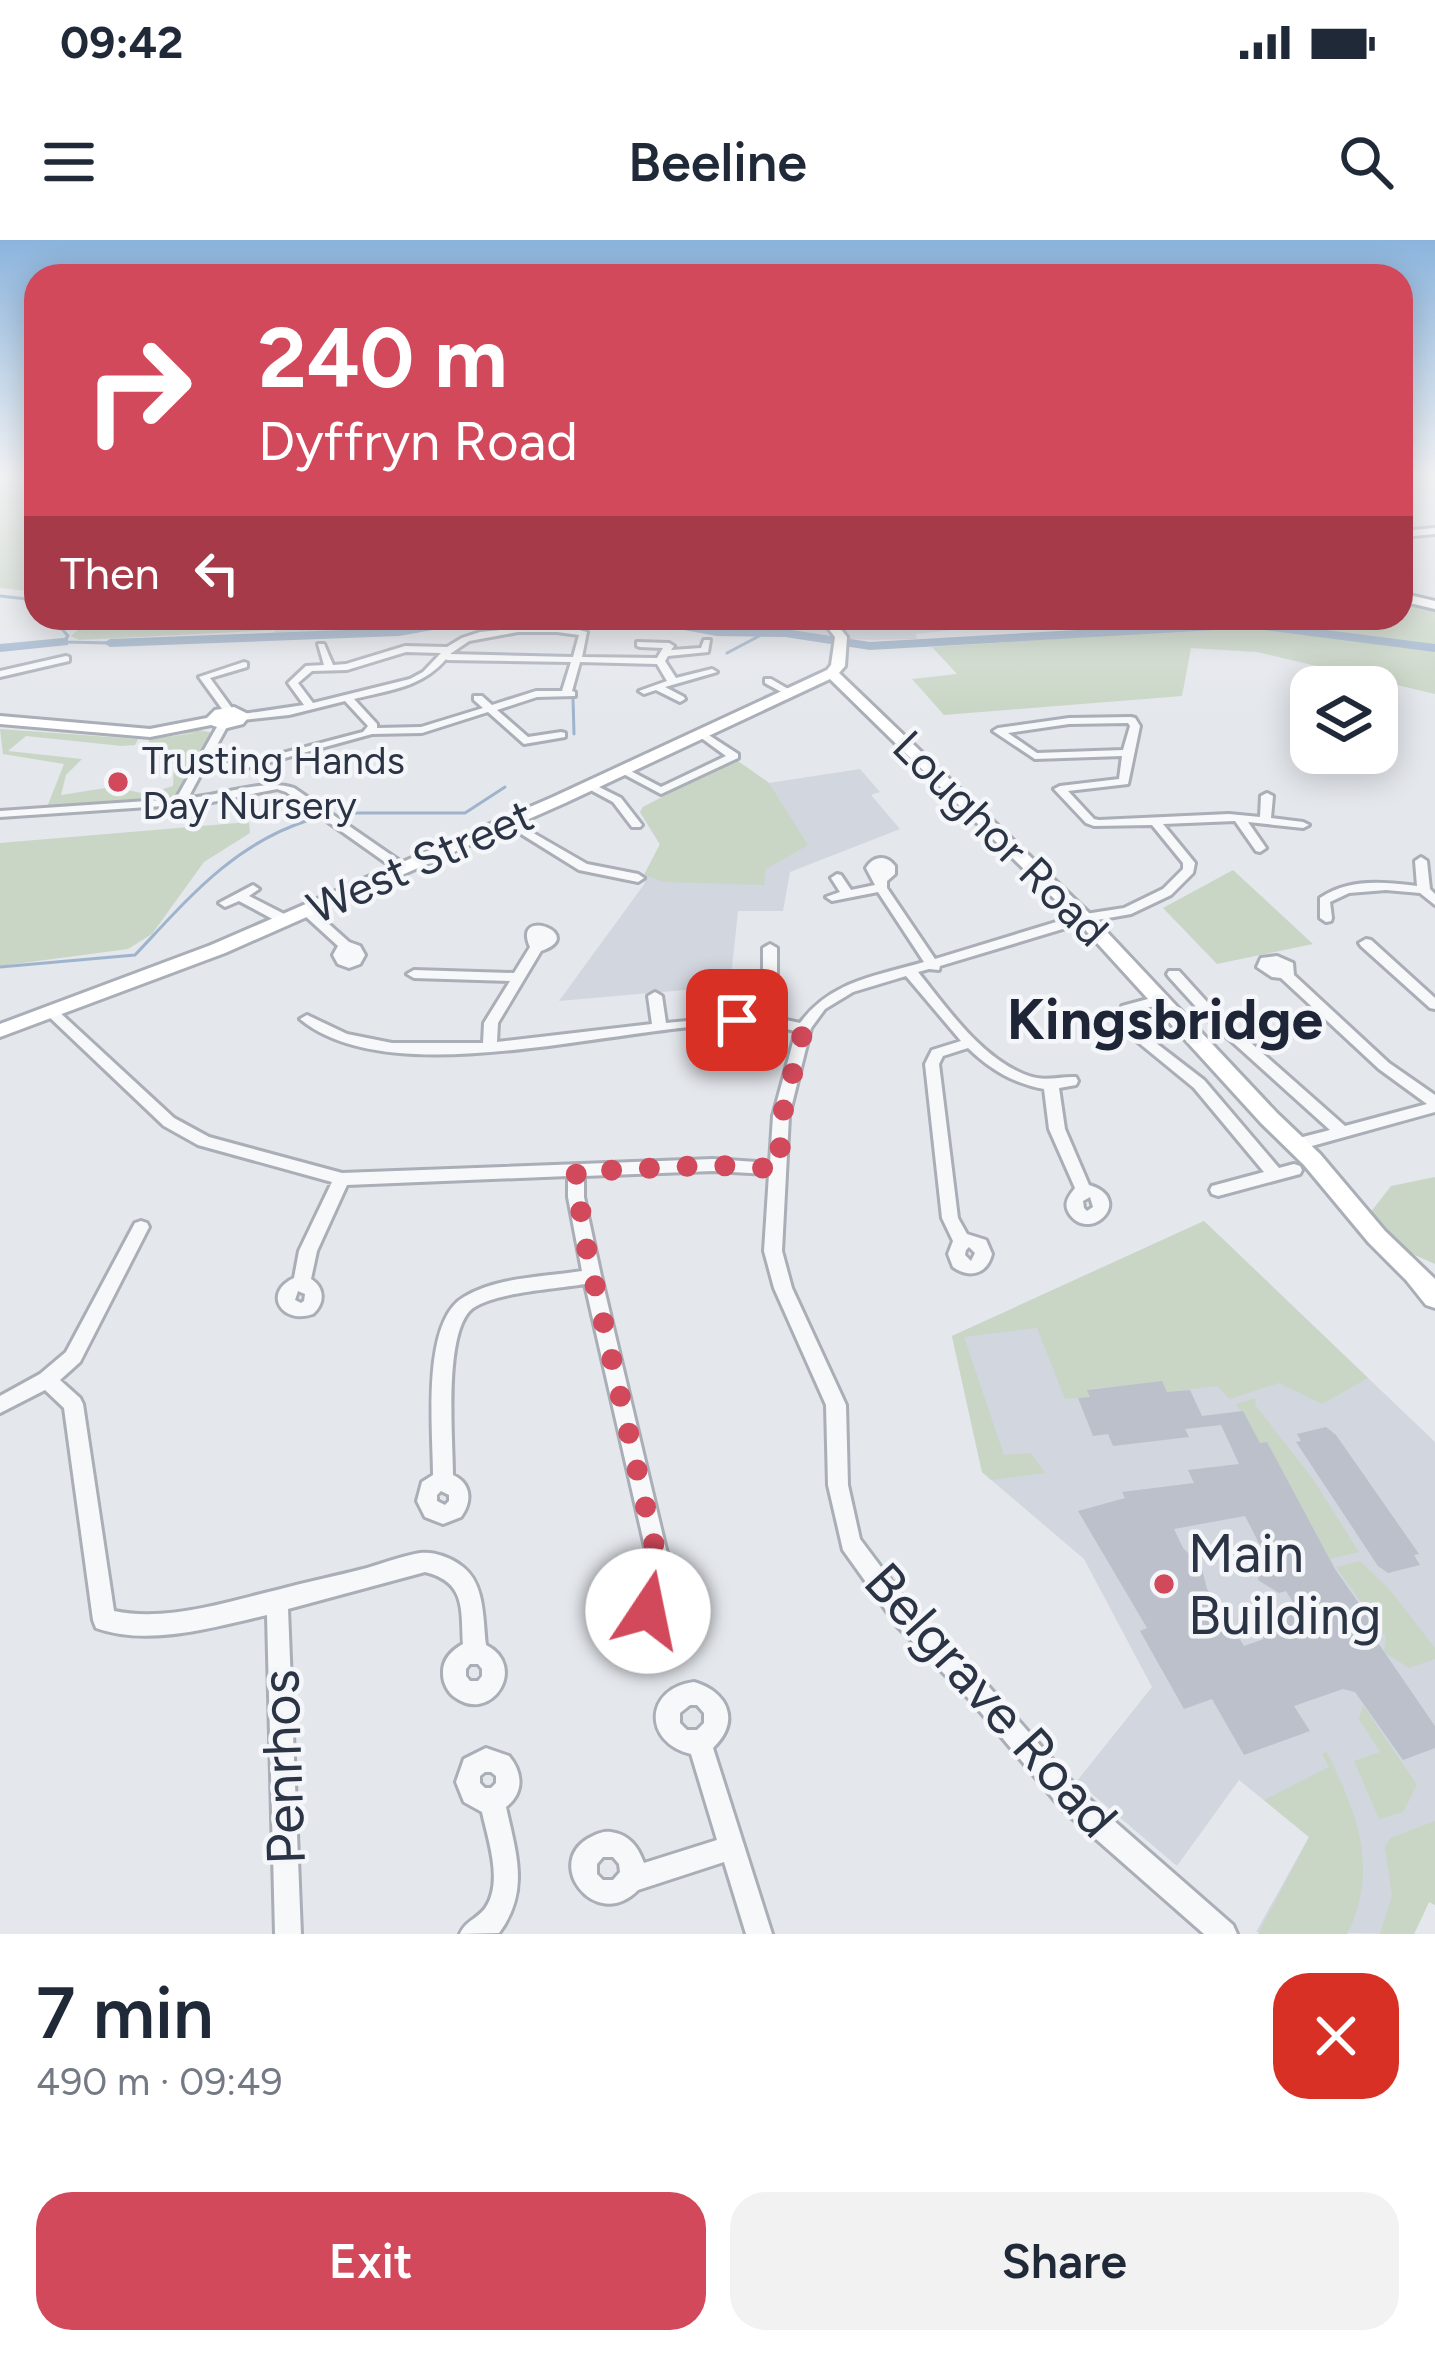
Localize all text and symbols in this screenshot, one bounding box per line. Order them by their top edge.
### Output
text: 09:42 [60,15,183,69]
icon: menu [36,129,102,195]
icon: search [1333,129,1399,195]
text: Beeline [628,130,807,195]
text: 240 m [258,307,507,408]
icon: right [60,312,216,468]
text: Dyffryn Road [258,409,578,474]
icon: left [184,540,250,606]
text: Then [60,546,160,600]
map controls [1290,666,1398,774]
button: layers [1290,666,1398,774]
street label: Loughor Road [882,719,1120,957]
place label: Trusting Hands Day Nursery [142,737,405,829]
marker: Trusting Hands Day Nursery [105,769,131,795]
street label: West Street [299,787,541,935]
pin [686,969,788,1071]
district label: Kingsbridge [1007,985,1323,1053]
icon: arrive [704,987,770,1053]
place label: Main Building [1188,1521,1382,1648]
position arrow [585,1548,711,1674]
street label: Belgrave Road [851,1550,1131,1850]
marker: Main Building [1151,1571,1177,1597]
street label: Penrhos [247,1668,319,1866]
text: 7 min [36,1970,214,2056]
button: close [1273,1973,1399,2099]
text: 490 m · 09:49 [36,2058,283,2105]
button: Exit [36,2192,706,2330]
button: Share [730,2192,1399,2330]

